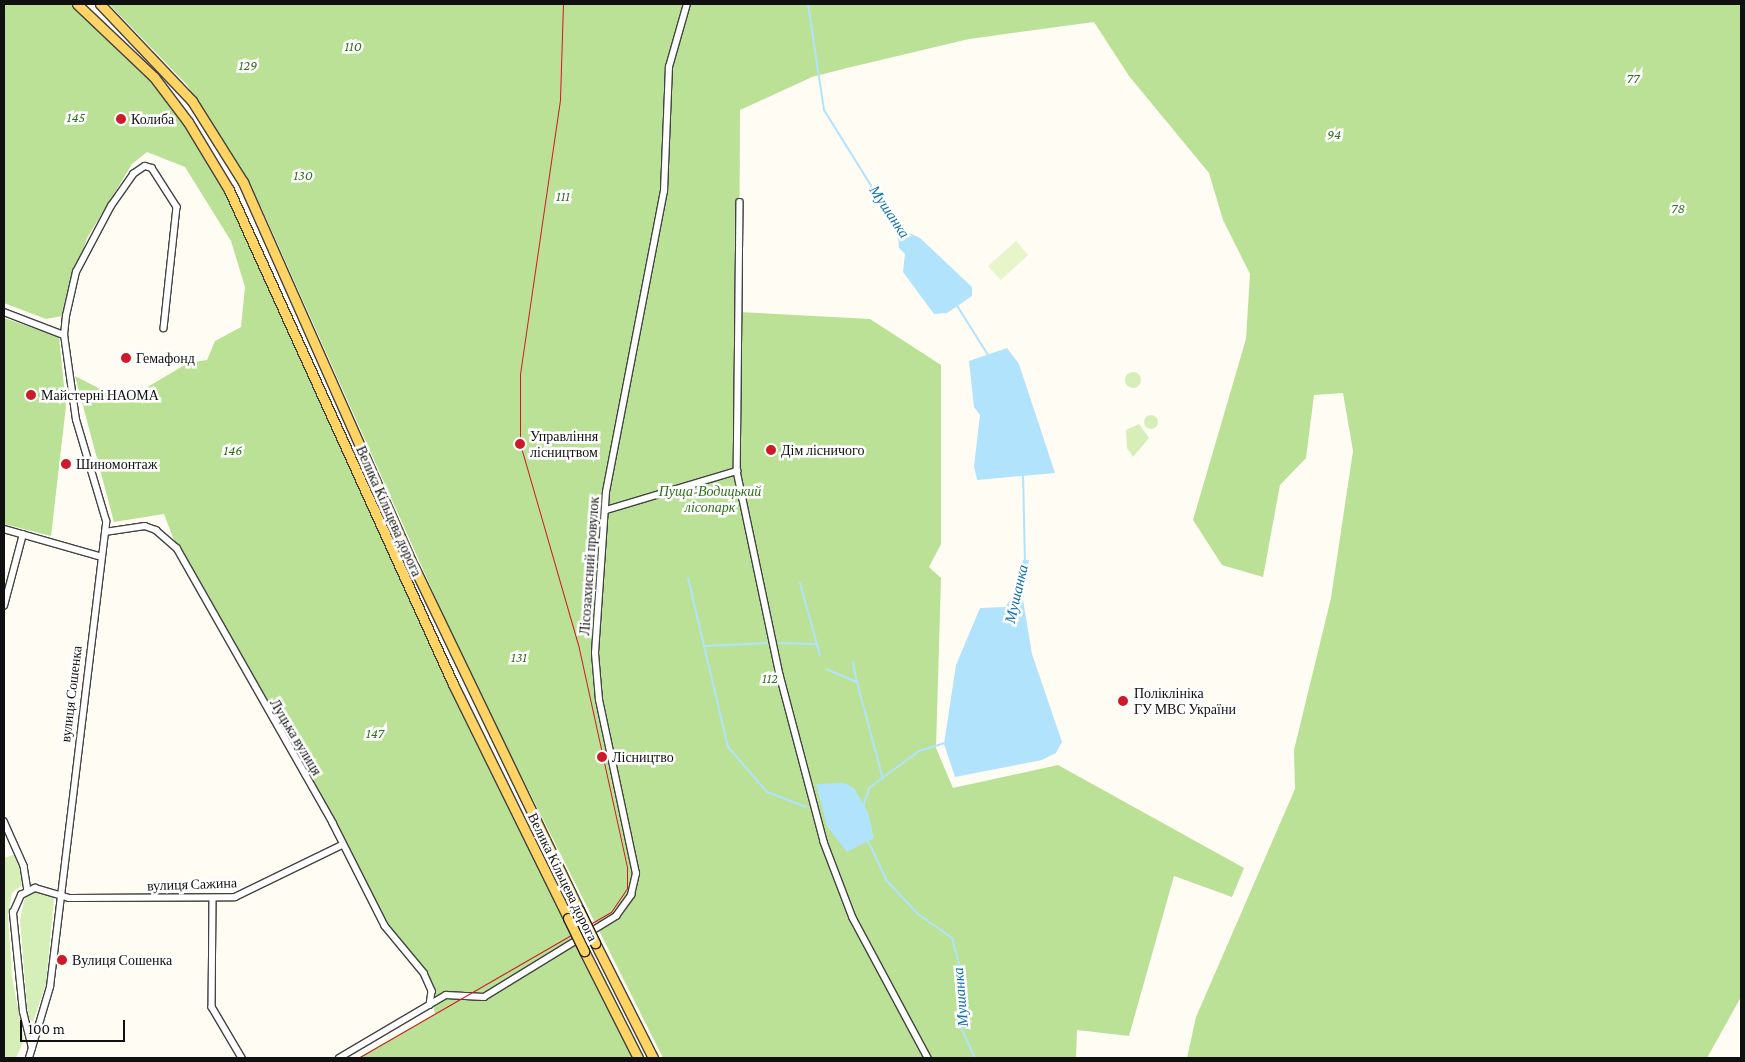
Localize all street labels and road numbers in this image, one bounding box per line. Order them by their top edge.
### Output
street label: Велика Кільцева дорога [353,443,425,579]
street label: Лісозахисний провулок [576,496,602,636]
street label: вулиця Сошенка [57,645,85,743]
street label: Луцька вулиця [267,696,325,778]
street label: Велика Кільцева дорога [525,810,601,944]
street label: вулиця Сажина [147,874,237,894]

